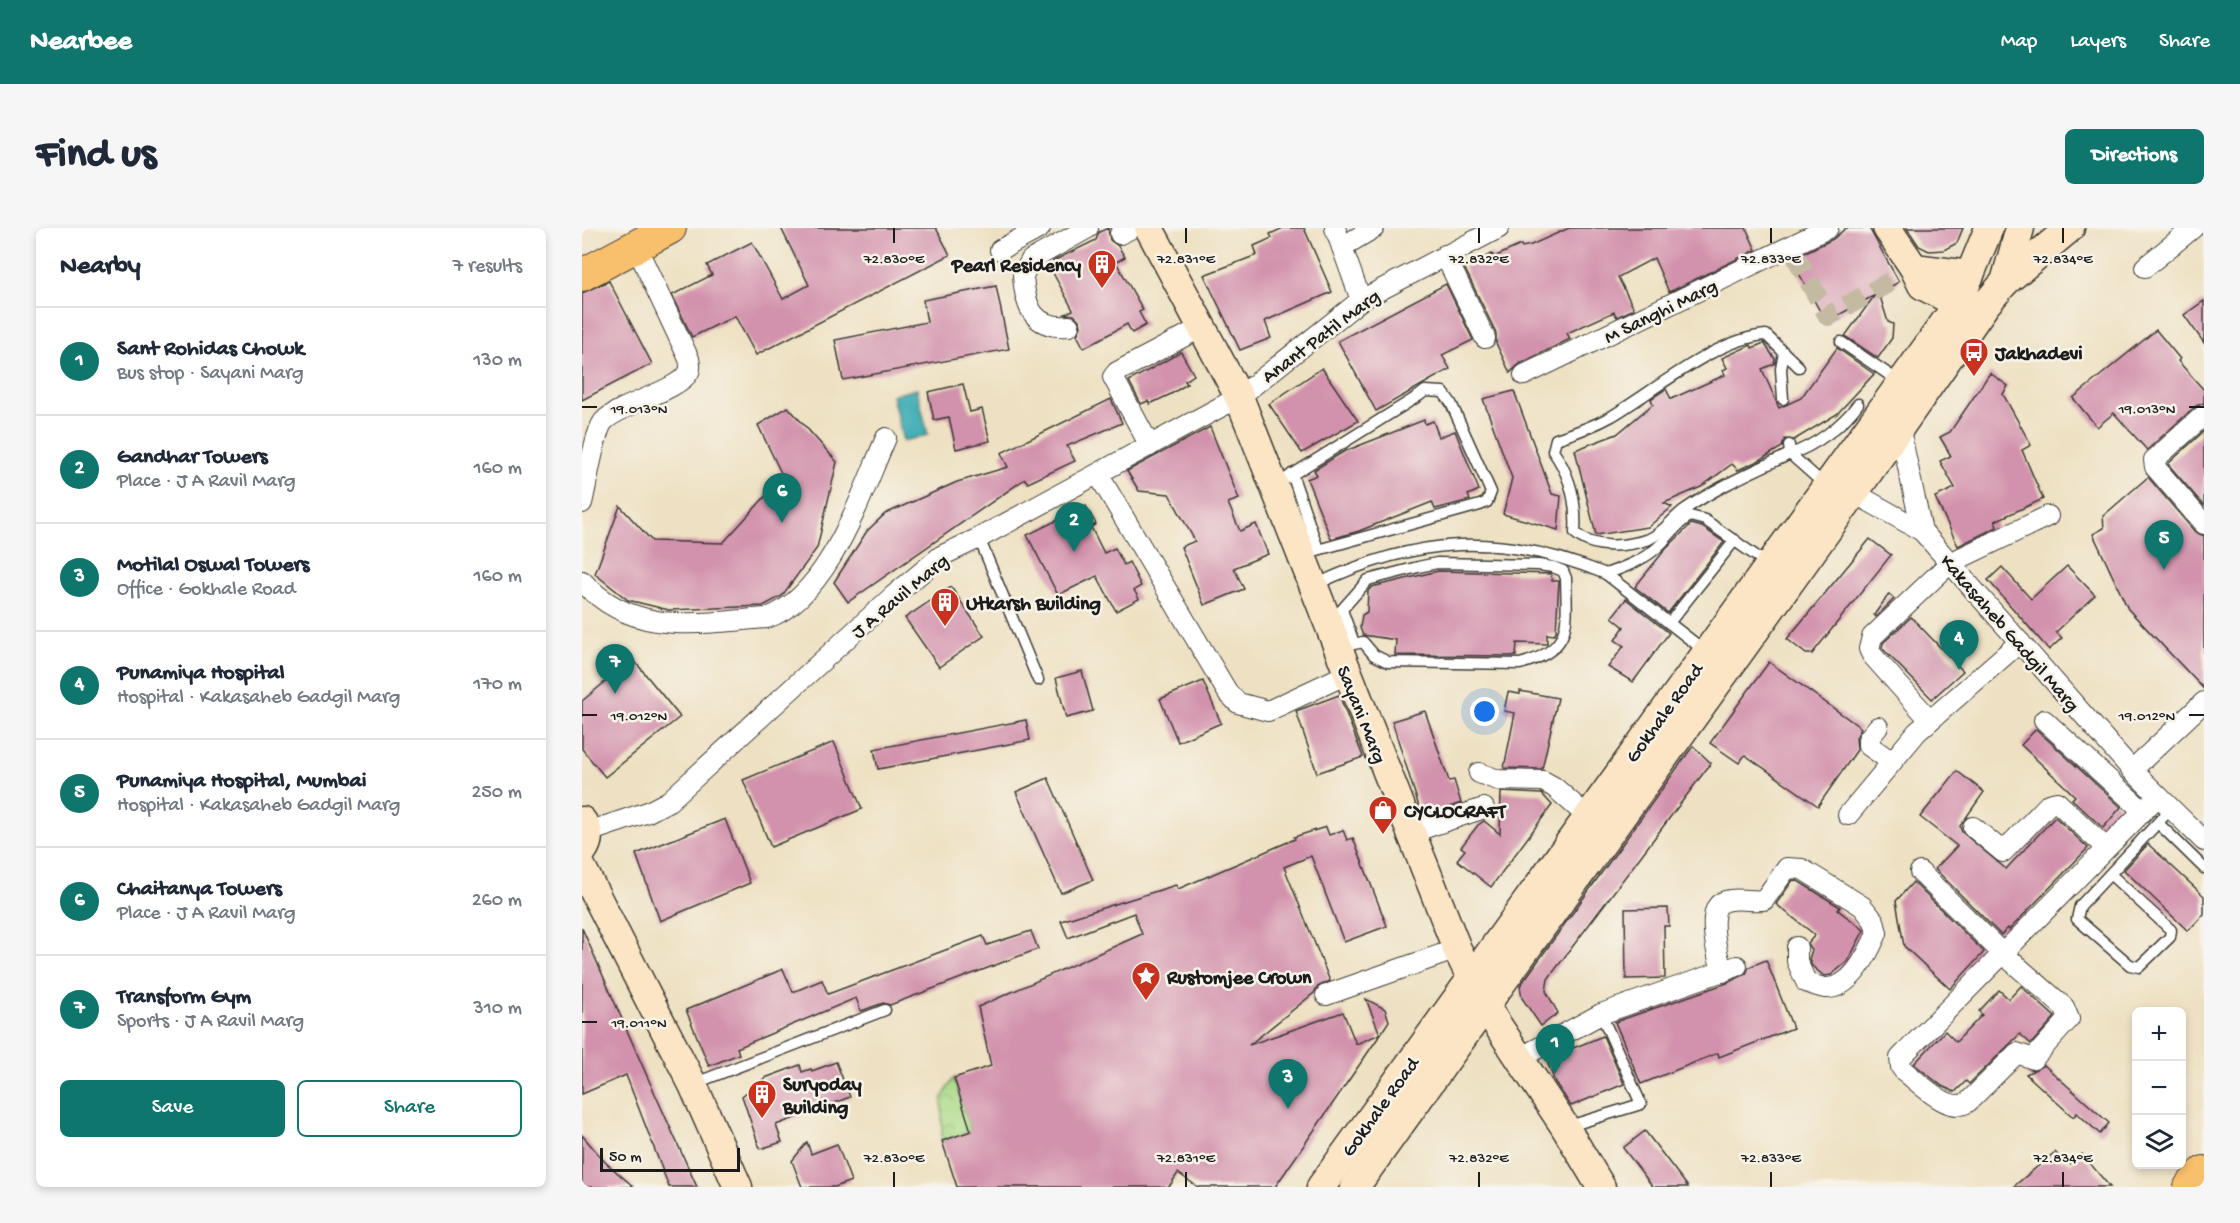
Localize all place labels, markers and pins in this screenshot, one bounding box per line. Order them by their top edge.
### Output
building icon: Pearl Residency [1086,248,1118,290]
place label: Pearl Residency [951,256,1081,279]
bus stop icon: Jakhadevi [1958,336,1990,378]
place label: Jakhadevi [1994,344,2083,367]
pin: 6 [762,474,802,523]
pin: 2 [1054,502,1094,552]
pin: 5 [2144,520,2184,570]
building icon: Utkarsh Building [929,586,961,628]
place label: Utkarsh Building [966,594,1101,617]
pin: 4 [1940,620,1978,670]
pin: 7 [596,644,634,694]
shop icon: CYCLOCRAFT [1367,794,1399,836]
place label: CYCLOCRAFT [1403,802,1507,825]
place icon: Rustomjee Crown [1130,960,1162,1002]
place label: Rustomjee Crown [1166,968,1312,991]
pin: 1 [1536,1024,1574,1074]
pin: 3 [1268,1060,1308,1109]
place label: Suryoday Building [782,1075,862,1121]
building icon: Suryoday Building [746,1078,778,1120]

